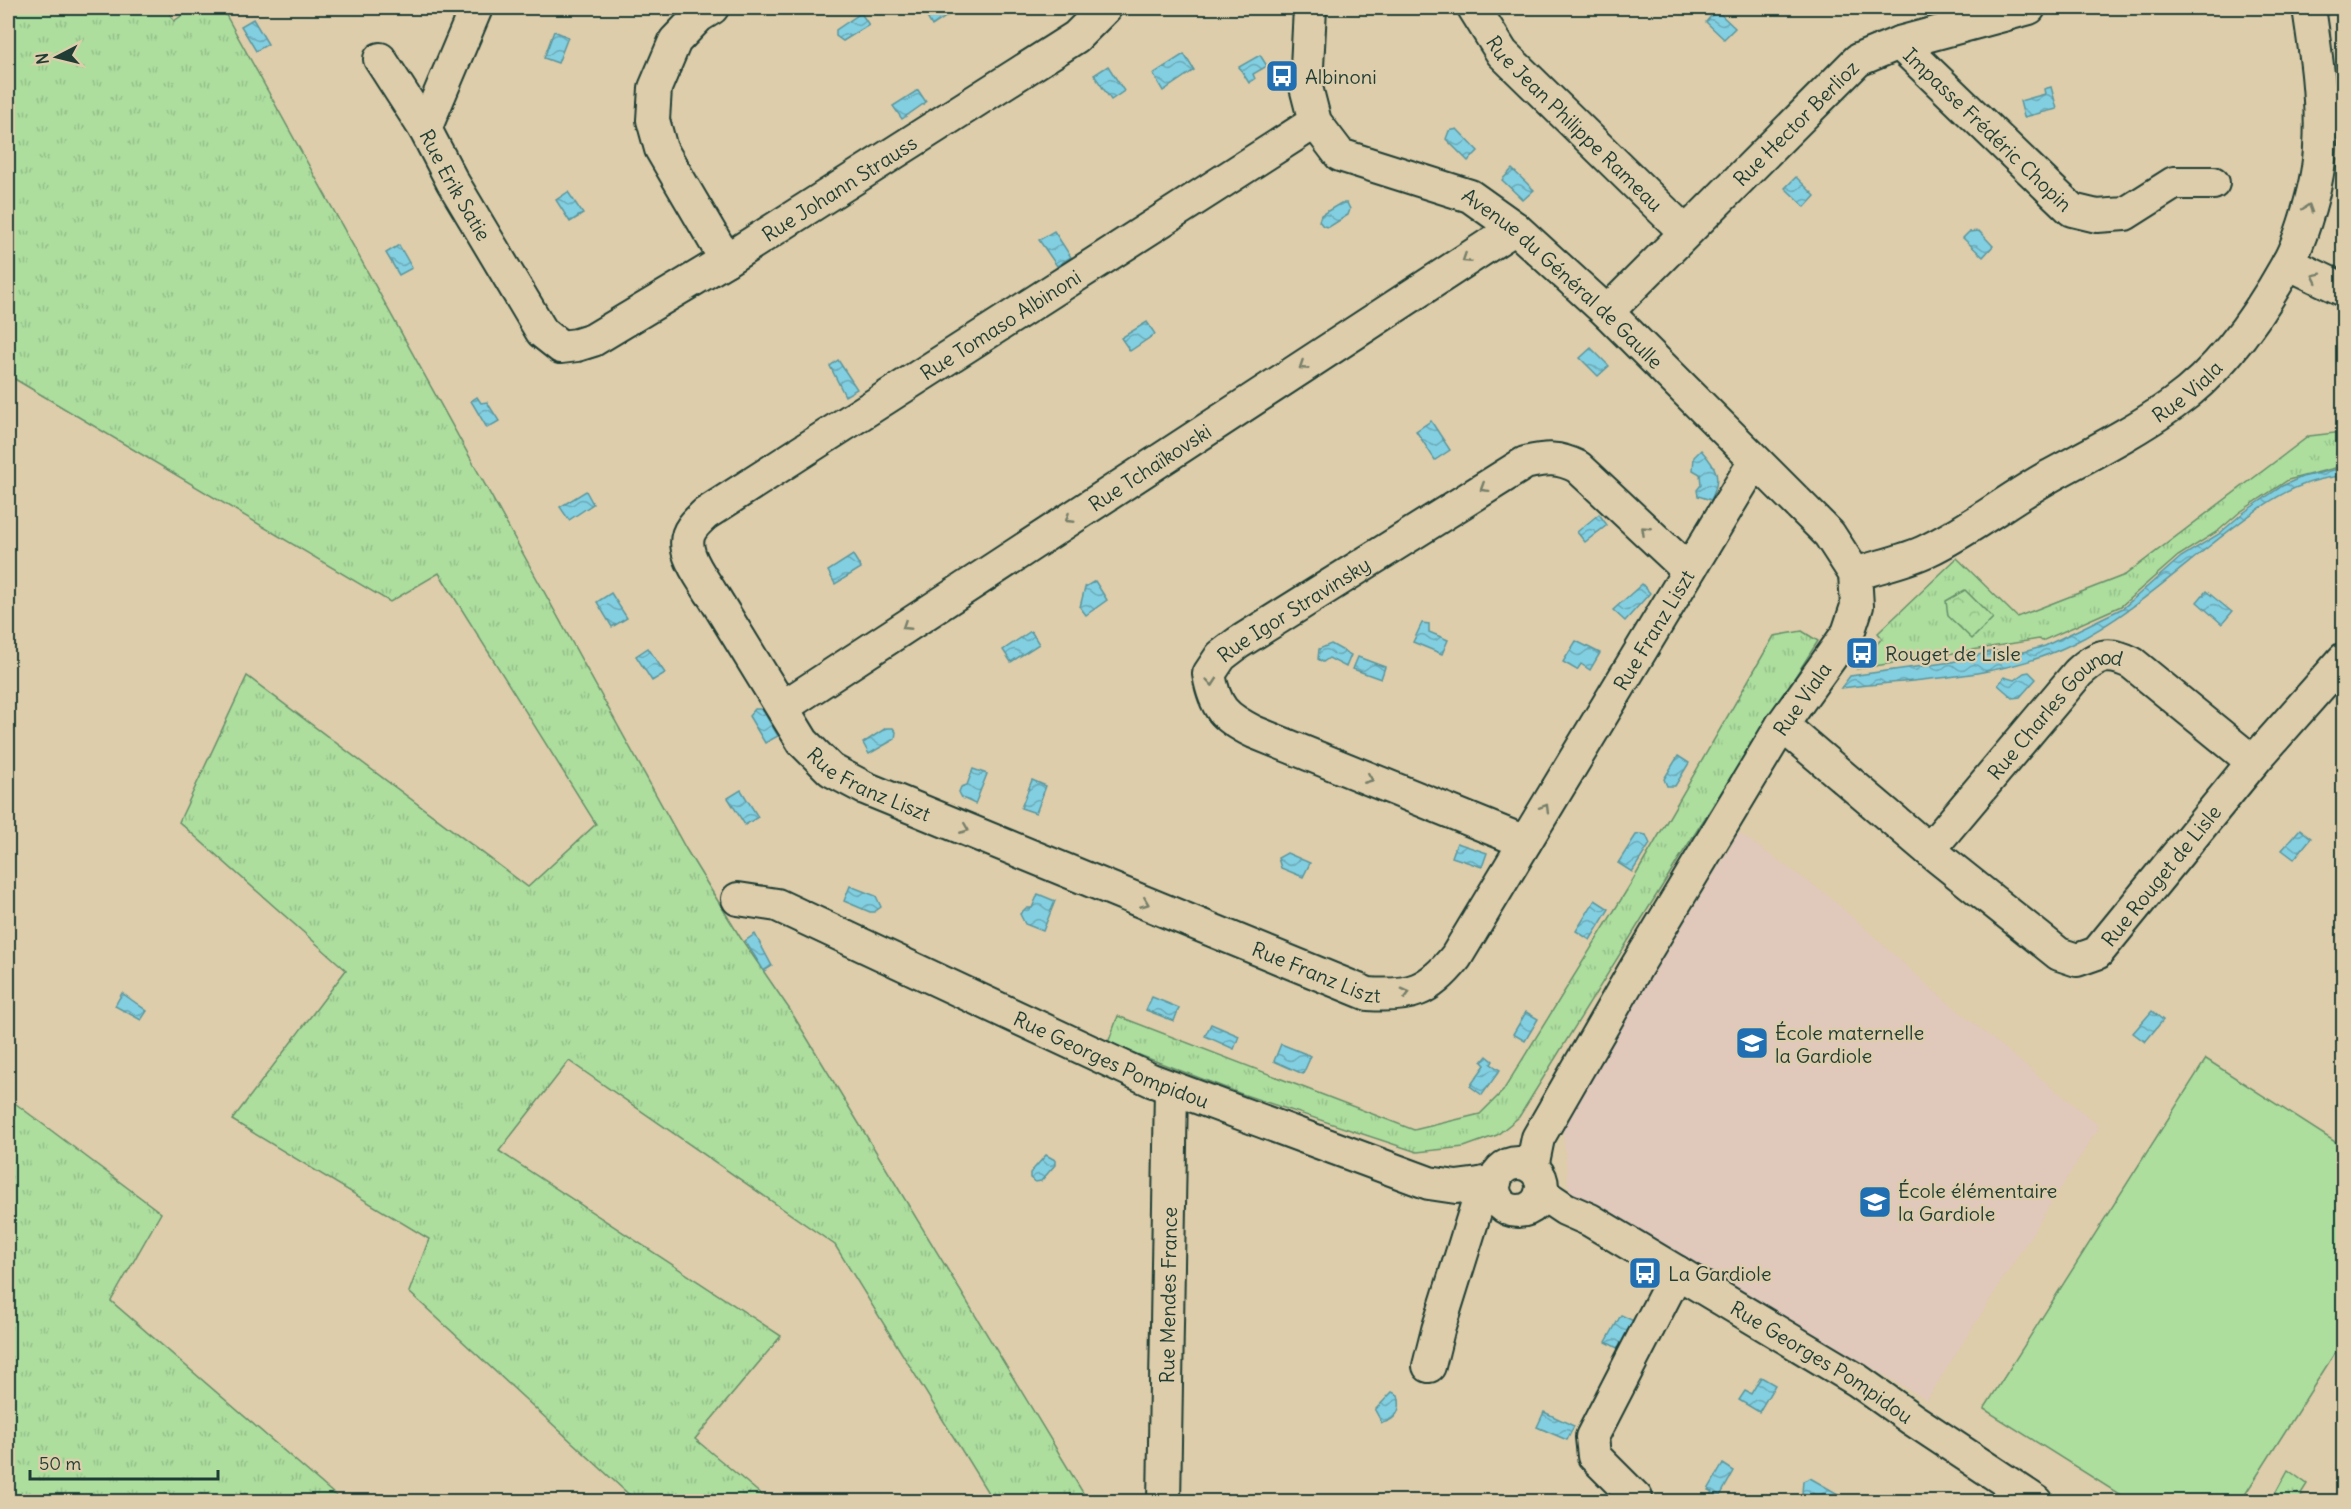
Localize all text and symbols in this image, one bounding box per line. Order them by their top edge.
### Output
north arrow [27,27,87,87]
street label: Rue Jean Philippe Rameau [1482,31,1668,216]
street label: Impasse Frédéric Chopin [1899,42,2078,216]
text: N [32,52,53,66]
street label: Rue Hector Berlioz [1727,55,1863,191]
bus stop icon: Albinoni [1264,58,1300,94]
place label: Albinoni [1305,64,1377,89]
street label: Rue Erik Satie [415,125,497,245]
street label: Rue Johann Strauss [757,129,921,247]
street label: Avenue du Général de Gaulle [1458,182,1669,374]
one-way arrow [2301,203,2313,214]
one-way arrow [1461,252,1472,263]
street label: Rue Tomaso Albinoni [915,264,1085,385]
one-way arrow [2311,272,2322,284]
street label: Rue Viala [2147,355,2227,428]
one-way arrow [1298,359,1309,370]
street label: Rue Tchaïkovski [1084,418,1215,516]
one-way arrow [1480,481,1491,492]
one-way arrow [1065,512,1076,523]
one-way arrow [1642,526,1653,537]
street label: Rue Igor Stravinsky [1212,551,1375,667]
street label: Rue Franz Liszt [1607,565,1699,695]
one-way arrow [902,619,913,630]
bus stop icon: Rouget de Lisle [1844,635,1880,671]
place label: Rouget de Lisle [1885,641,2021,666]
street label: Rue Charles Gounod [1982,643,2126,784]
street label: Rue Viala [1768,657,1836,741]
one-way arrow [1205,678,1218,687]
street label: Rue Franz Liszt [802,741,935,826]
one-way arrow [1363,772,1374,784]
street label: Rue Rouget de Lisle [2095,799,2226,951]
one-way arrow [1538,804,1549,814]
one-way arrow [959,822,970,834]
one-way arrow [1139,896,1150,908]
street label: Rue Franz Liszt [1249,935,1381,1007]
one-way arrow [1401,987,1411,1000]
street label: Rue Georges Pompidou [1010,1005,1213,1113]
place label: École maternelle la Gardiole [1775,1020,1924,1068]
school or university icon: École maternelle la Gardiole [1734,1025,1770,1061]
place label: École élémentaire la Gardiole [1898,1178,2057,1226]
school or university icon: École élémentaire la Gardiole [1857,1184,1893,1220]
street label: Rue Mendes France [1154,1207,1181,1384]
bus stop icon: La Gardiole [1627,1255,1663,1291]
place label: La Gardiole [1668,1261,1771,1286]
street label: Rue Georges Pompidou [1726,1295,1918,1428]
scale bar [30,1443,218,1481]
text: 50 m [39,1452,81,1475]

